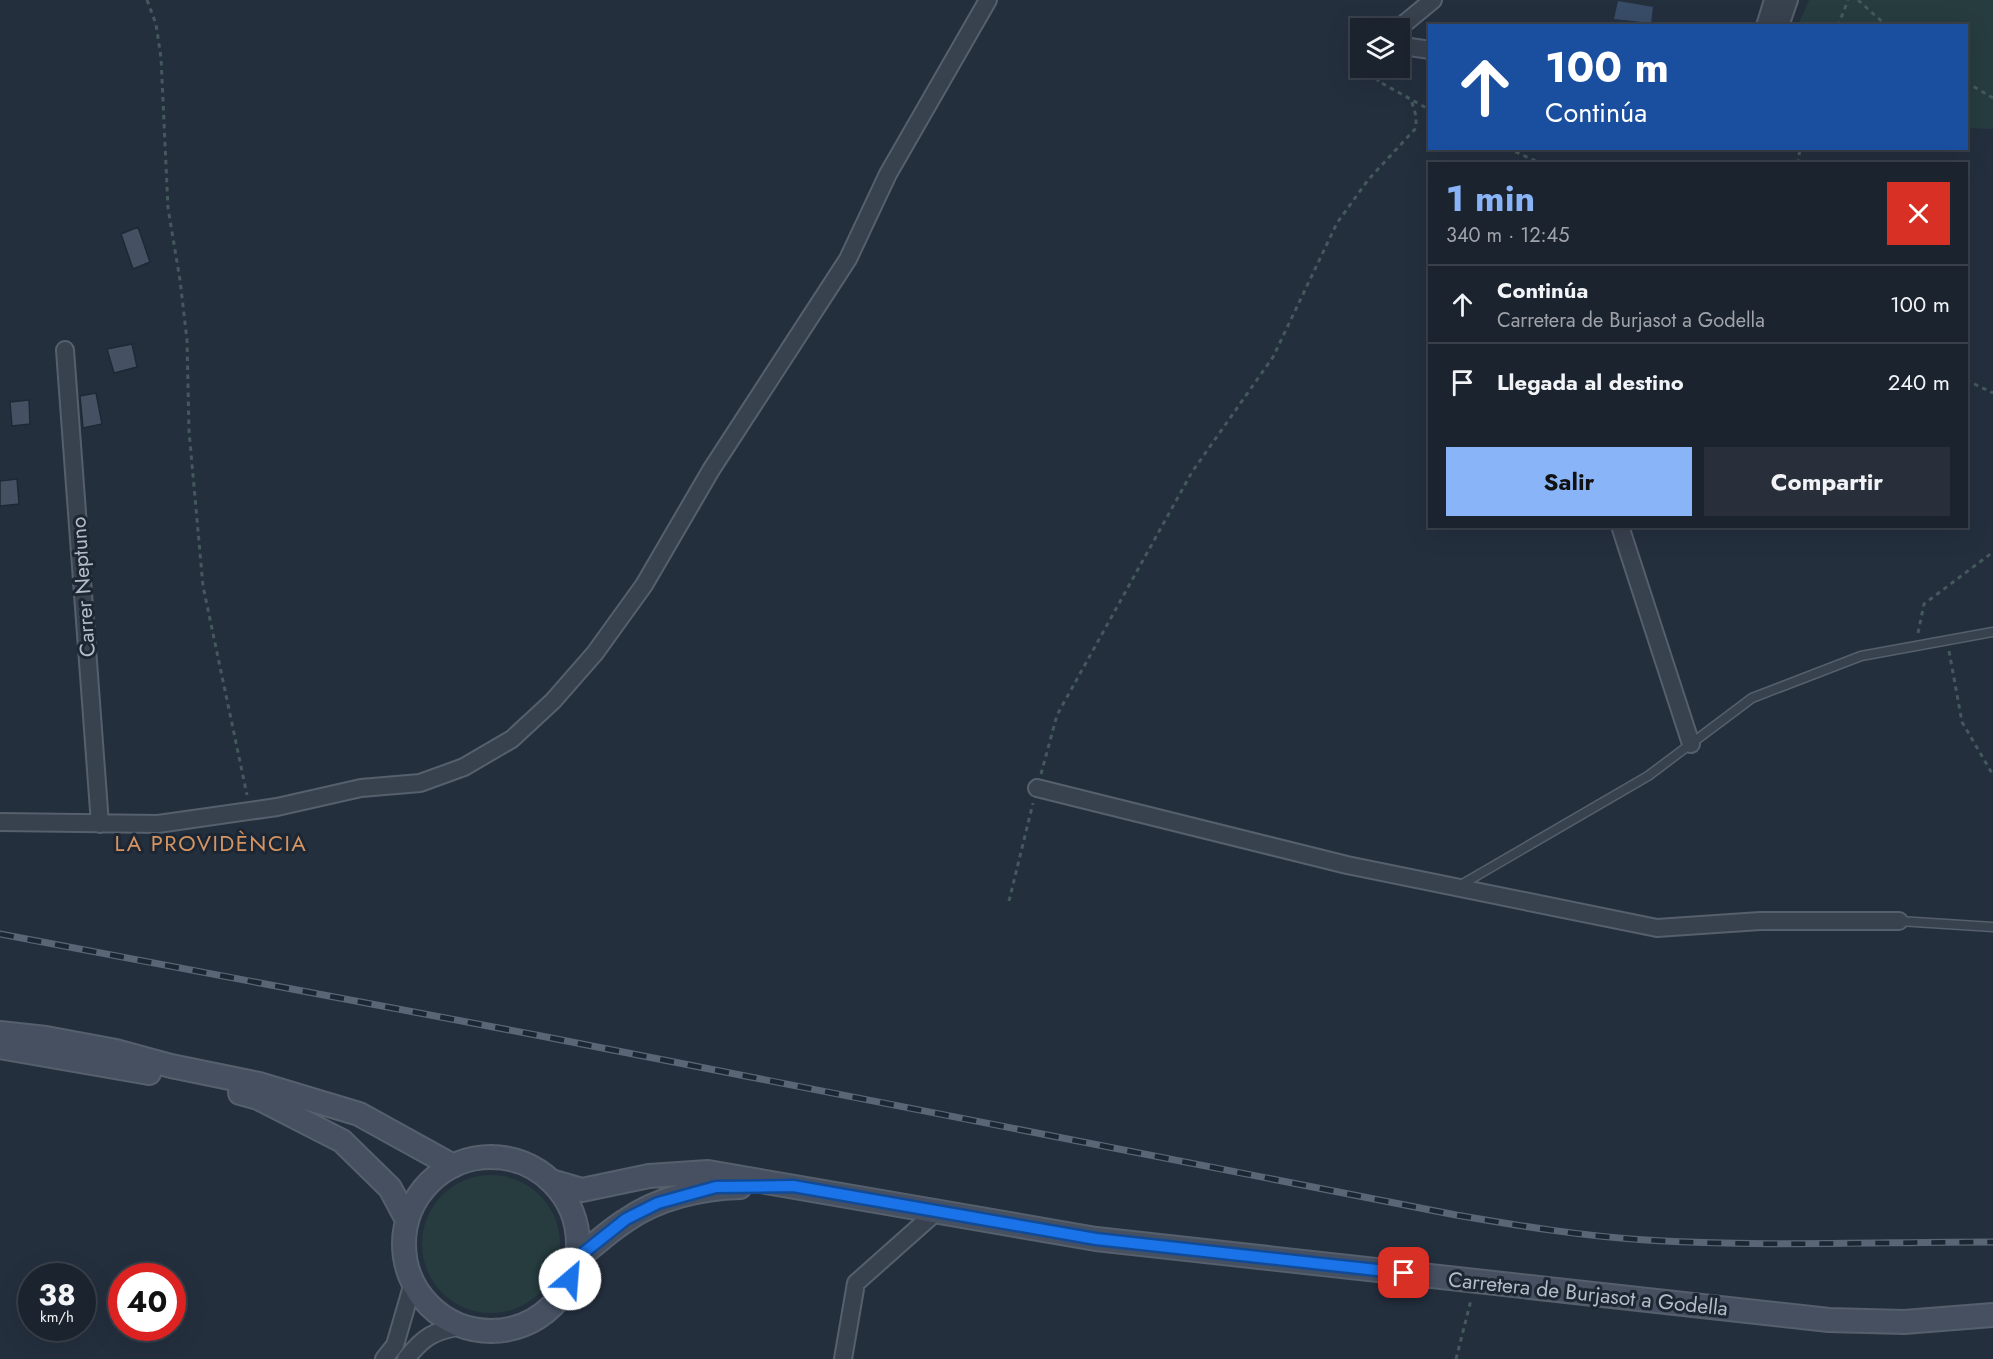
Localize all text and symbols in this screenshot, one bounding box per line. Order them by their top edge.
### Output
map controls [1350,18,1410,78]
button: layers [1350,18,1410,78]
text: 100 m [1545,37,1669,98]
icon: ahead [1446,48,1524,126]
text: Continúa [1545,93,1647,132]
text: 1 min [1446,172,1535,224]
button: close [1887,182,1950,245]
text: 340 m · 12:45 [1446,221,1570,250]
text: Continúa [1497,274,1588,306]
icon: ahead [1446,288,1479,321]
text: 100 m [1890,288,1950,320]
text: Carretera de Burjasot a Godella [1497,306,1765,335]
icon: arrive [1446,366,1479,399]
text: Llegada al destino [1497,366,1684,398]
text: 240 m [1888,366,1950,398]
button: Salir [1446,447,1692,516]
button: Compartir [1704,447,1950,516]
street label: Carrer Neptuno [63,516,103,658]
district label: LA PROVIDÈNCIA [115,827,307,859]
position arrow [538,1247,602,1311]
pin [1378,1247,1429,1298]
icon: arrive [1387,1256,1420,1289]
speed limit sign: 40 [108,1263,186,1341]
street label: Carretera de Burjasot a Godella [1447,1264,1729,1324]
text: 38 [38,1273,76,1316]
text: km/h [40,1306,74,1328]

